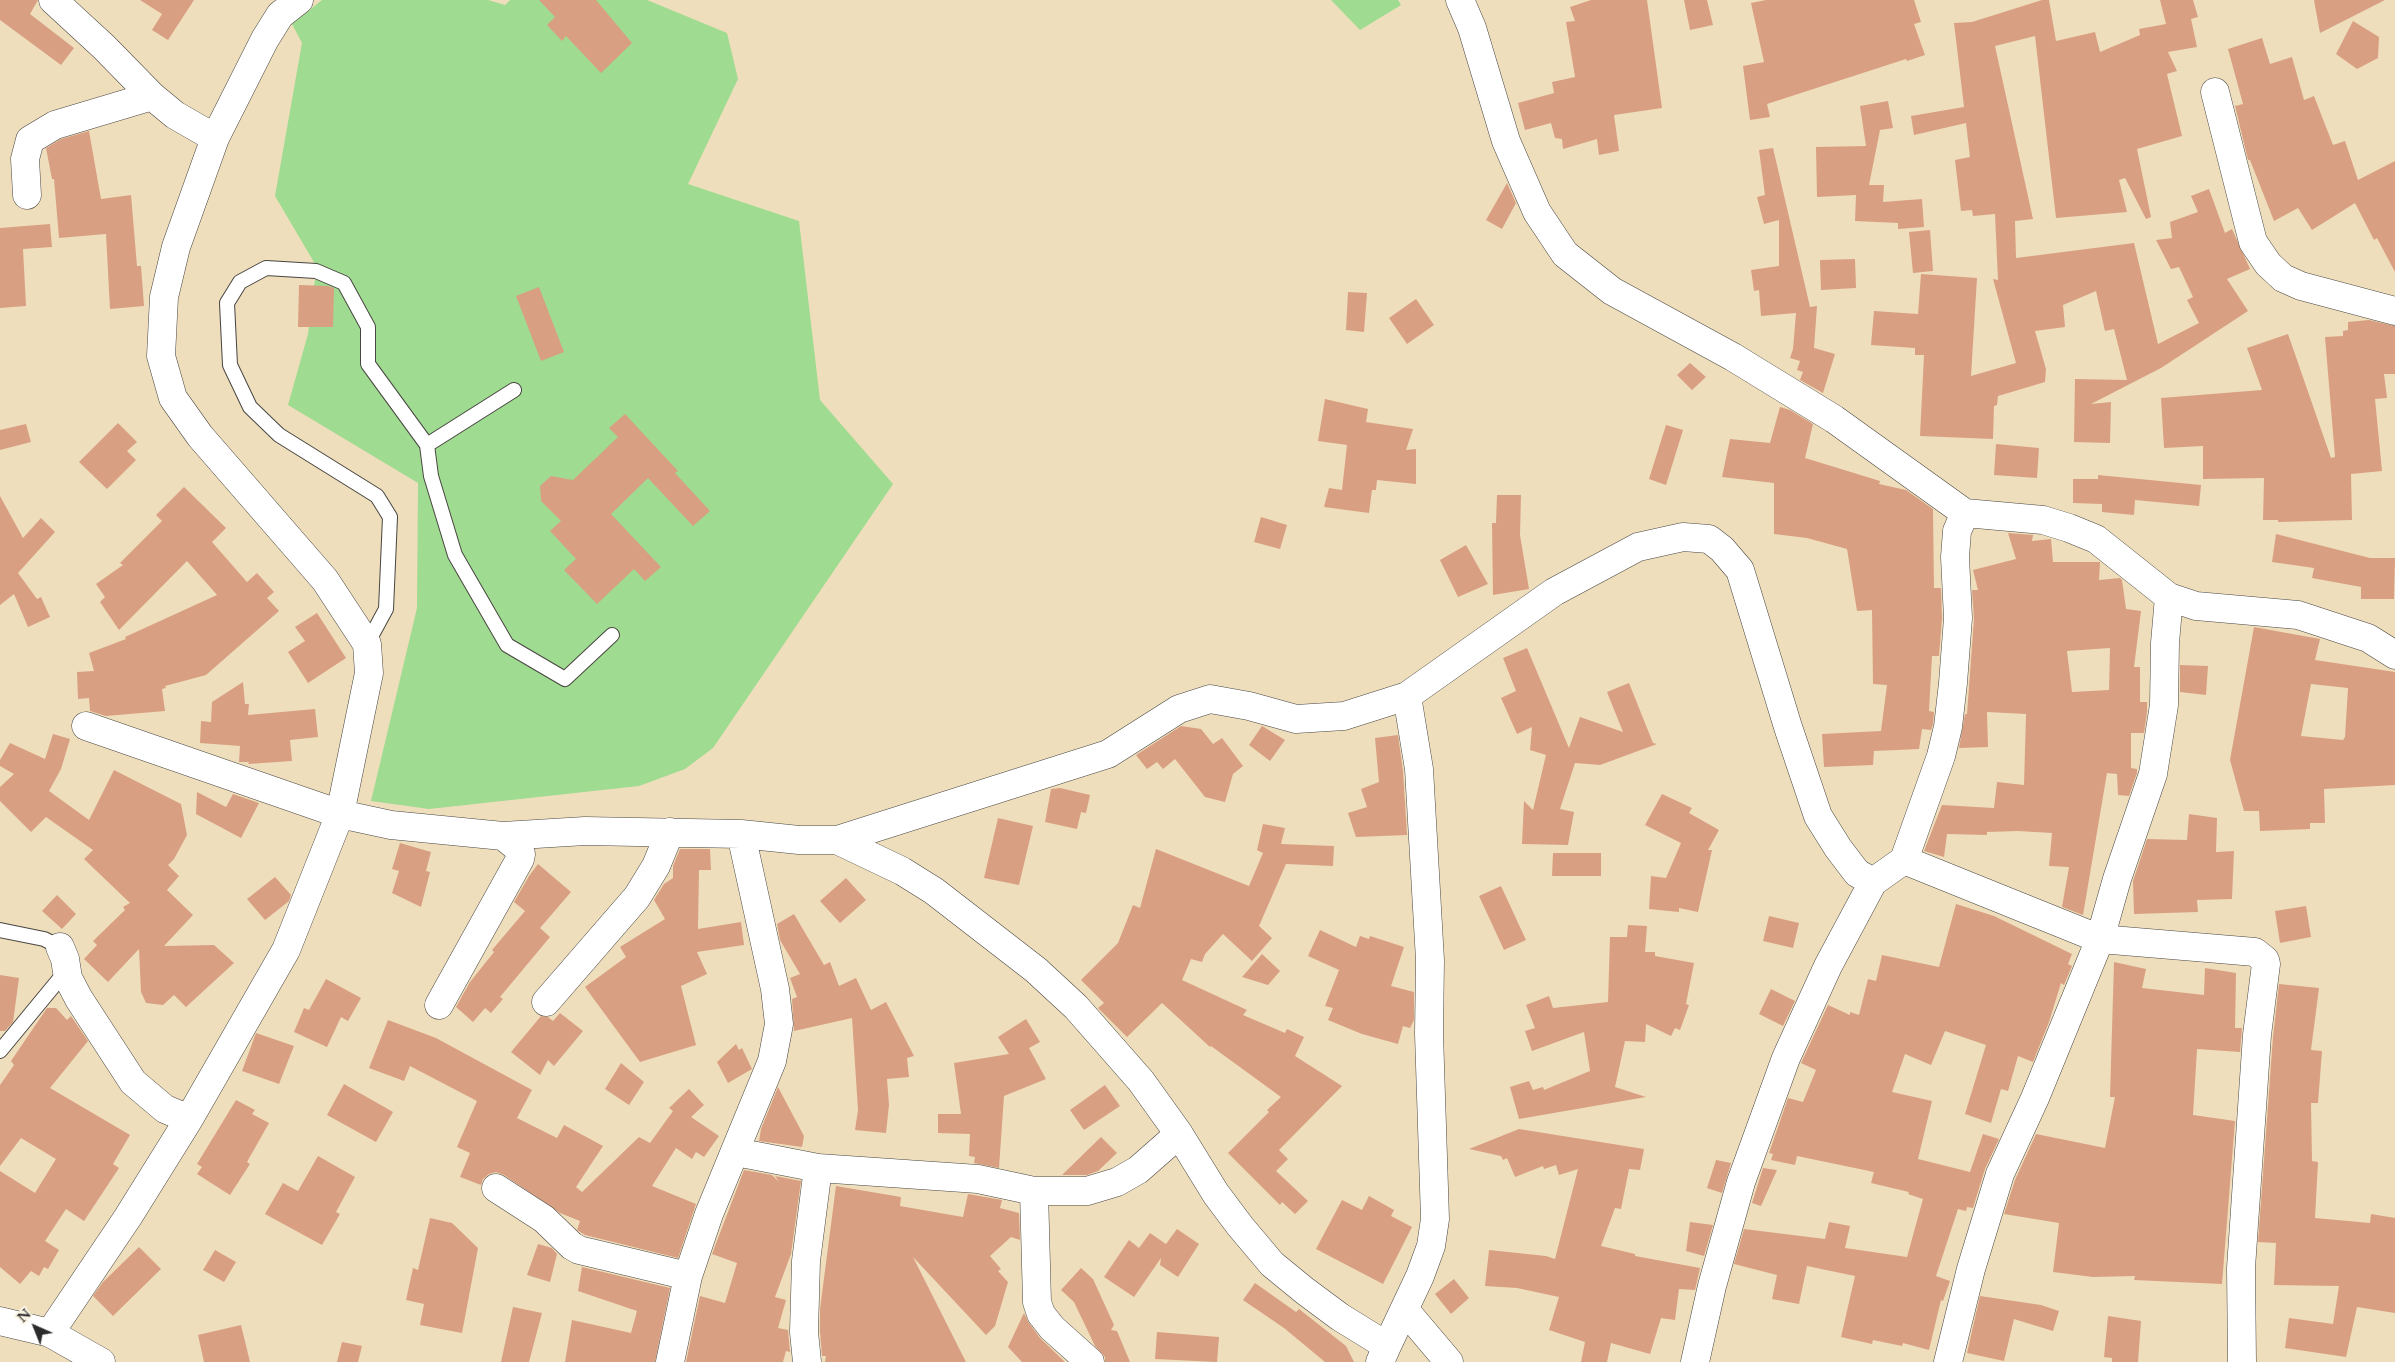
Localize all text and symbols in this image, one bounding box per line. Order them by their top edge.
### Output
north arrow [10,1302,60,1352]
text: N [13,1305,35,1327]

